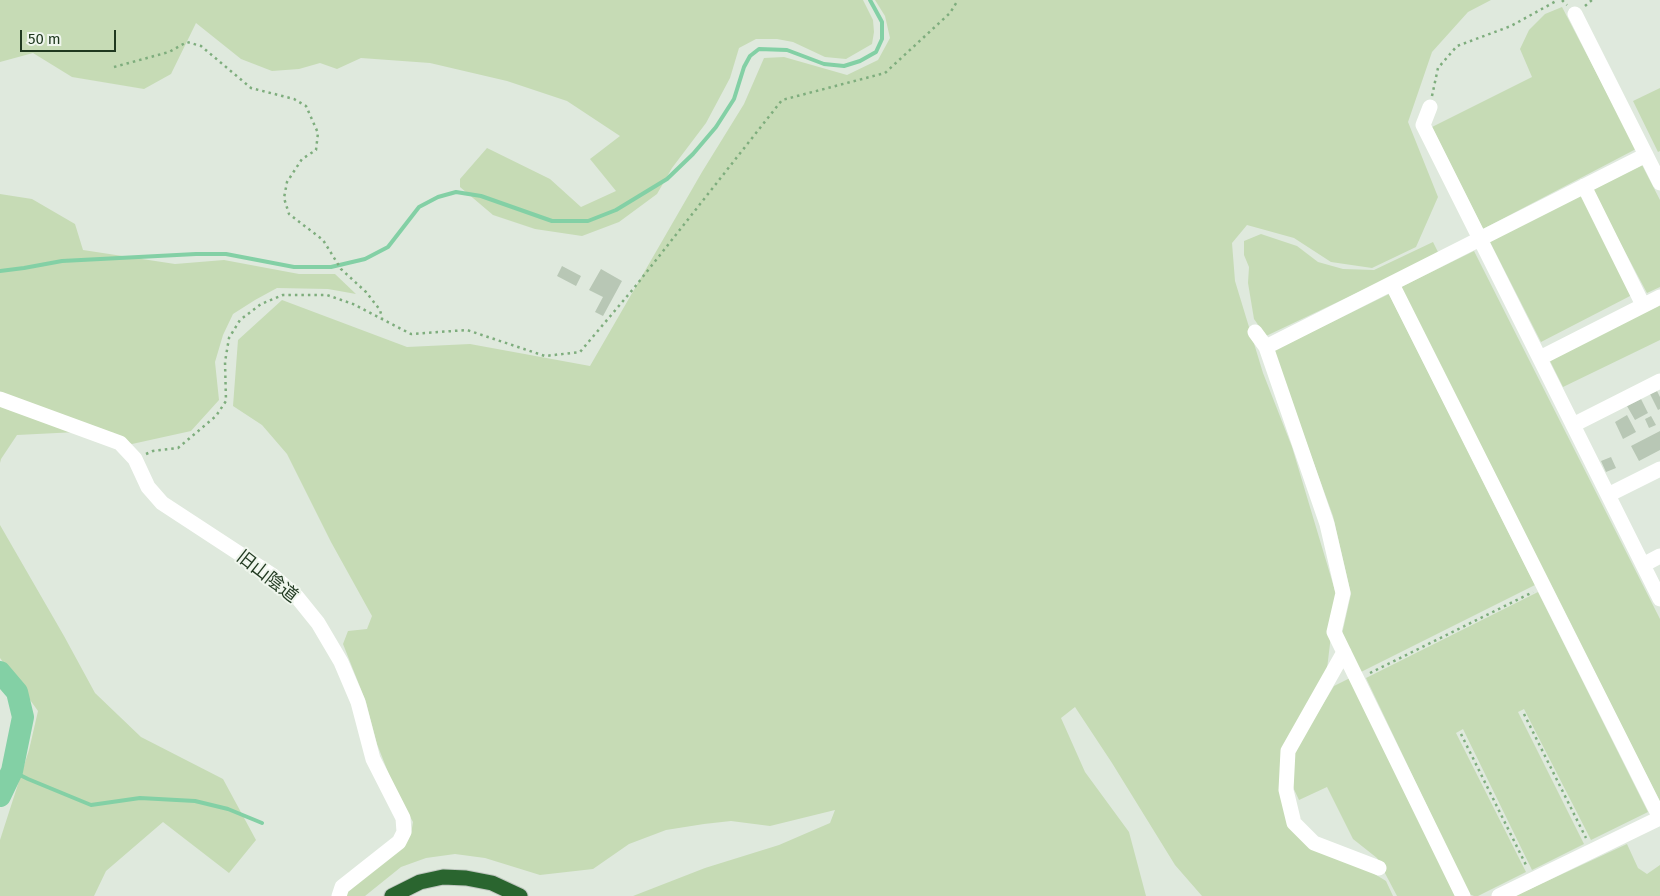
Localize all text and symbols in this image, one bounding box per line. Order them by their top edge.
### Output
scale bar [22,20,119,52]
text: 50 m [28,30,61,48]
street label: 旧山陰道 [232,546,302,608]

